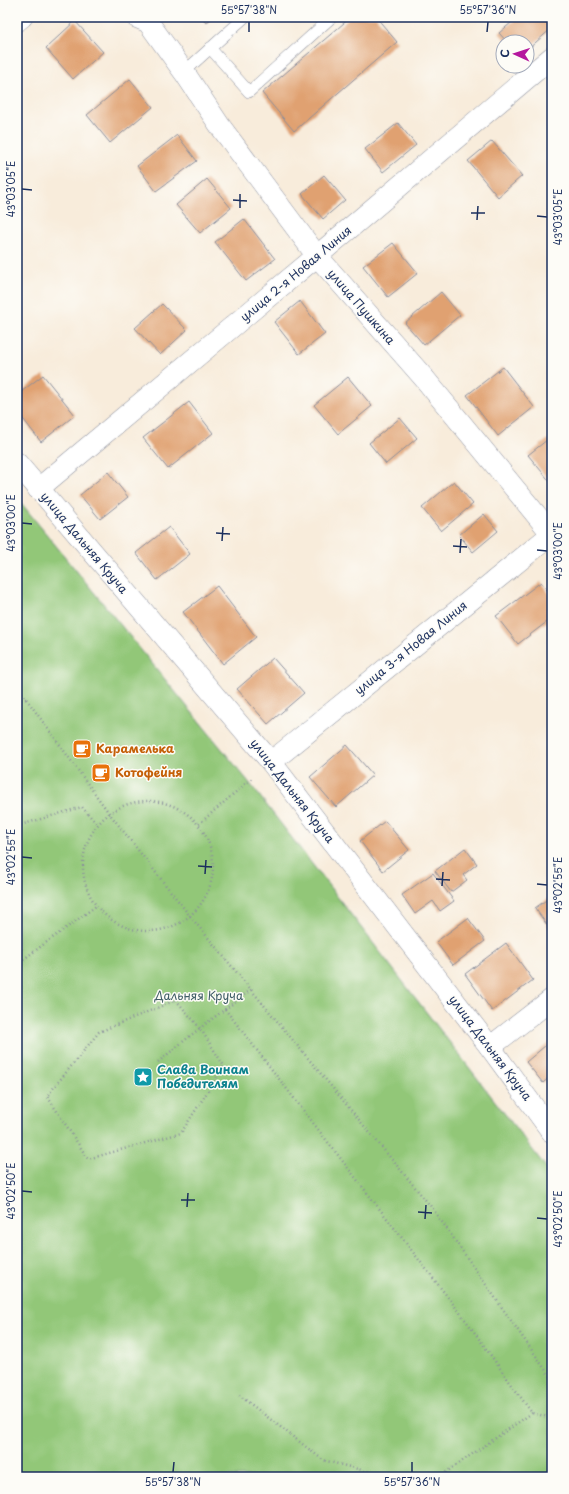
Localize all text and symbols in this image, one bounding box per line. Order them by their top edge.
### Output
text: 55°57'38"N [221,2,277,17]
text: 55°57'36"N [460,2,517,17]
north arrow [495,34,535,74]
text: С [496,49,513,58]
text: 43°03'05"E [3,161,18,217]
text: 43°03'05"E [550,189,565,245]
street label: улица 2-я Новая Линия [236,221,355,325]
street label: улица Пушкина [324,265,400,349]
street label: улица Дальняя Круча [37,488,133,598]
text: 43°03'00"E [3,494,18,552]
text: 43°03'00"E [550,522,565,580]
street label: улица 3-я Новая Линия [350,596,471,698]
street label: улица Дальняя Круча [246,734,340,847]
cafe icon: Карамелька [71,738,93,760]
place label: Карамелька [96,739,174,757]
cafe icon: Котофейня [90,762,112,784]
place label: Котофейня [115,763,183,781]
text: 43°02'55"E [3,829,18,885]
text: 43°02'55"E [550,857,565,913]
park label: Дальняя Круча [154,986,244,1004]
street label: улица Дальняя Круча [445,991,537,1104]
place label: Слава Воинам Победителям [157,1060,249,1092]
place icon: Слава Воинам Победителям [132,1066,154,1088]
text: 43°02'50"E [3,1162,18,1220]
text: 43°02'50"E [550,1190,565,1248]
text: 55°57'38"N [145,1474,201,1489]
text: 55°57'36"N [384,1474,441,1489]

